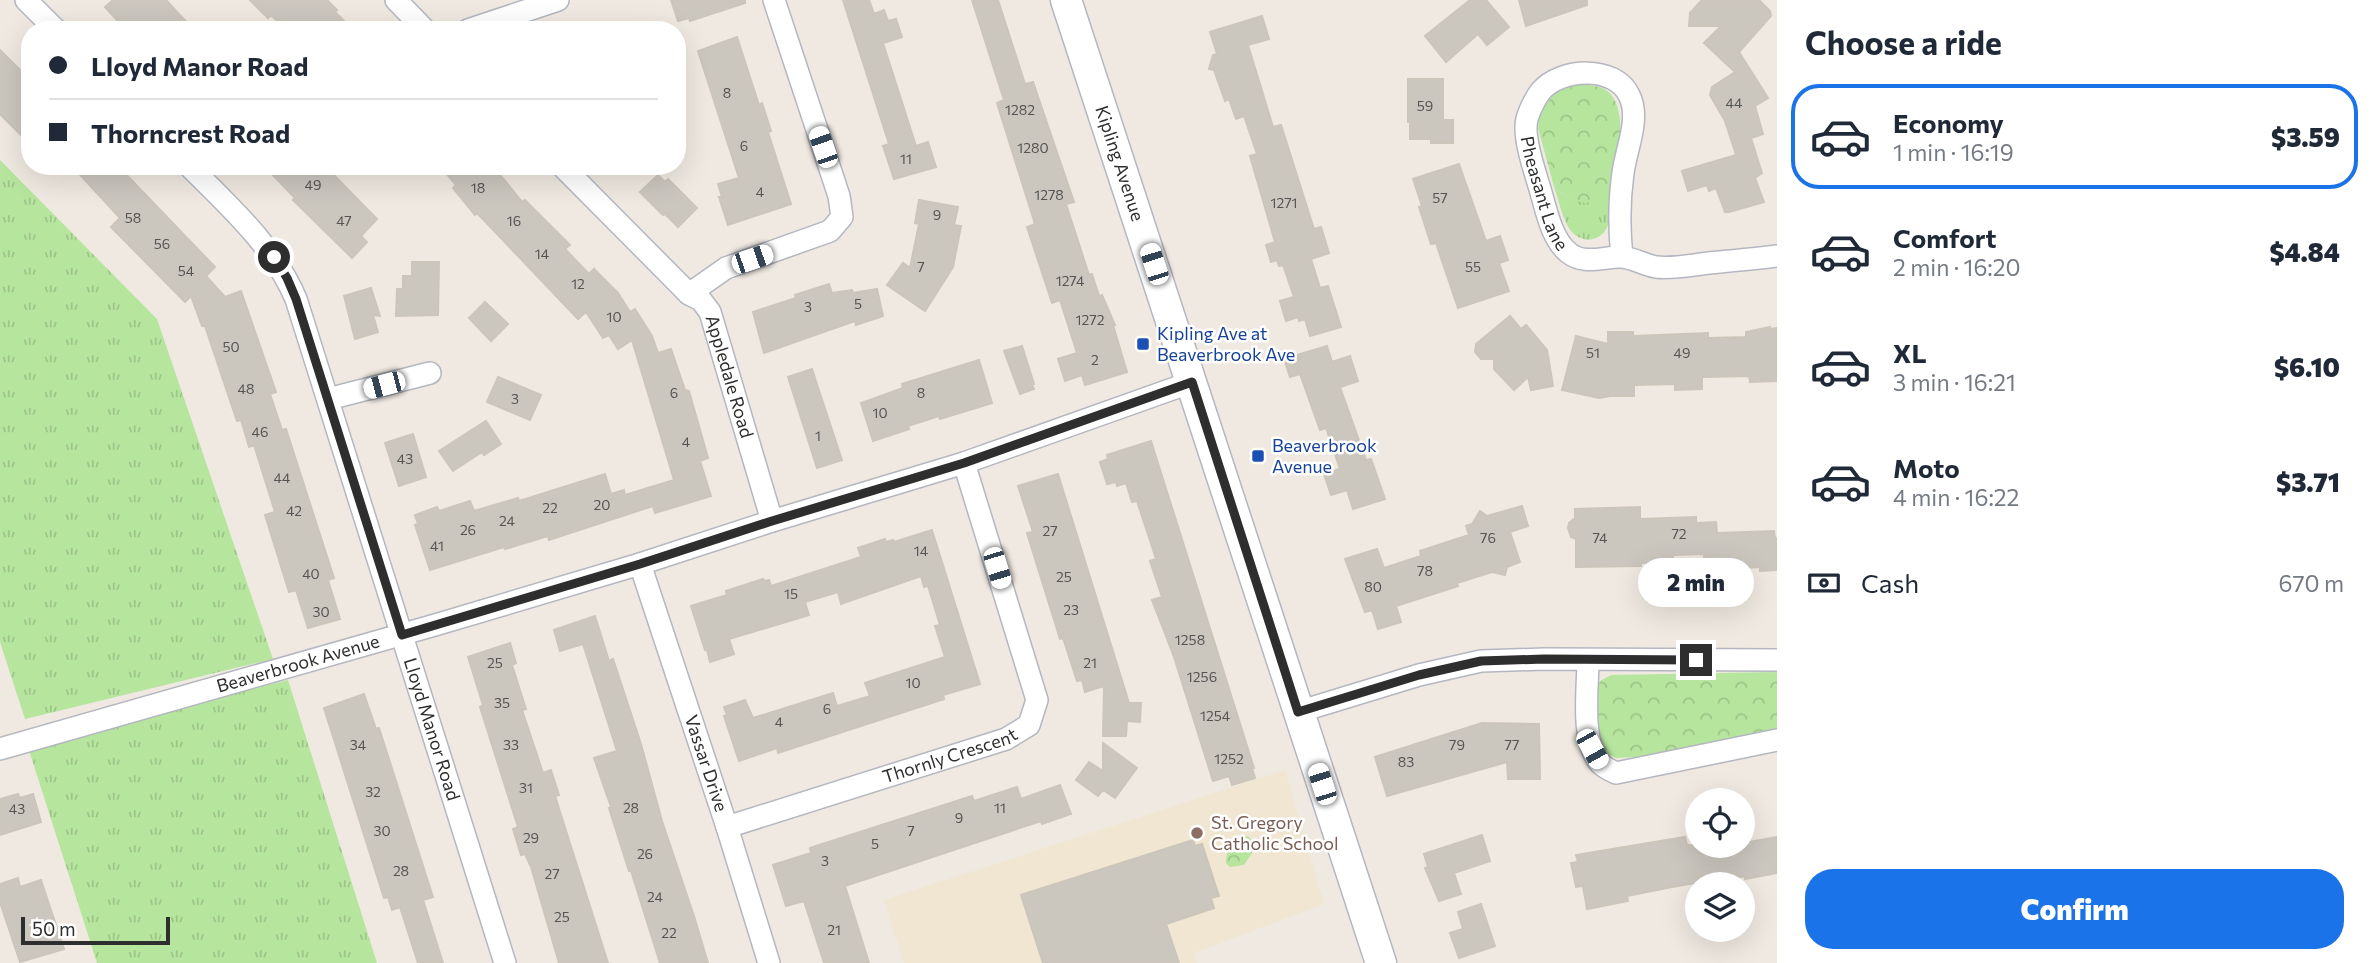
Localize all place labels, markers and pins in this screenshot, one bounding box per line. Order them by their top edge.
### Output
place label: Kipling Ave at Beaverbrook Ave [1157,322,1295,365]
marker: Kipling Ave at Beaverbrook Ave [1135,336,1151,352]
place label: Beaverbrook Avenue [1272,434,1377,477]
marker: Beaverbrook Avenue [1250,448,1266,464]
place label: St. Gregory Catholic School [1211,811,1339,854]
marker: St. Gregory Catholic School [1189,825,1205,841]

